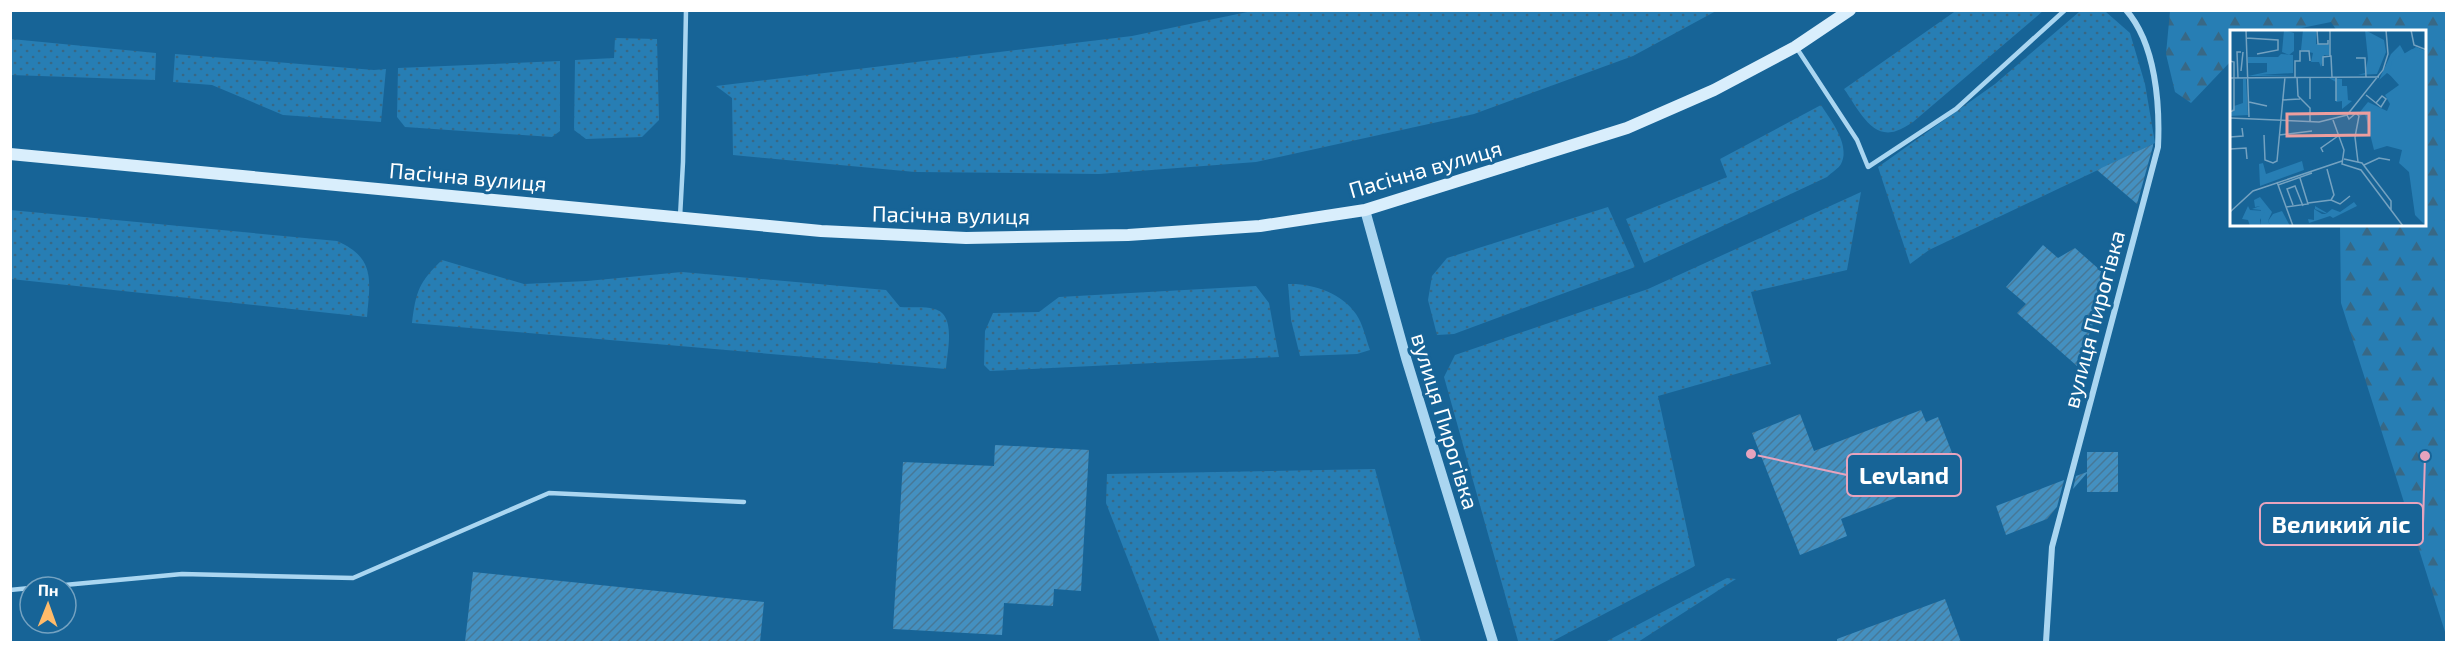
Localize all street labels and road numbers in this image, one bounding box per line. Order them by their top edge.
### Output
street label: Пасічна вулиця [1345,134,1505,203]
street label: Пасічна вулиця [388,156,548,197]
street label: Пасічна вулиця [872,200,1030,229]
street label: вулиця Пирогівка [2057,227,2130,411]
street label: вулиця Пирогівка [1406,330,1485,513]

